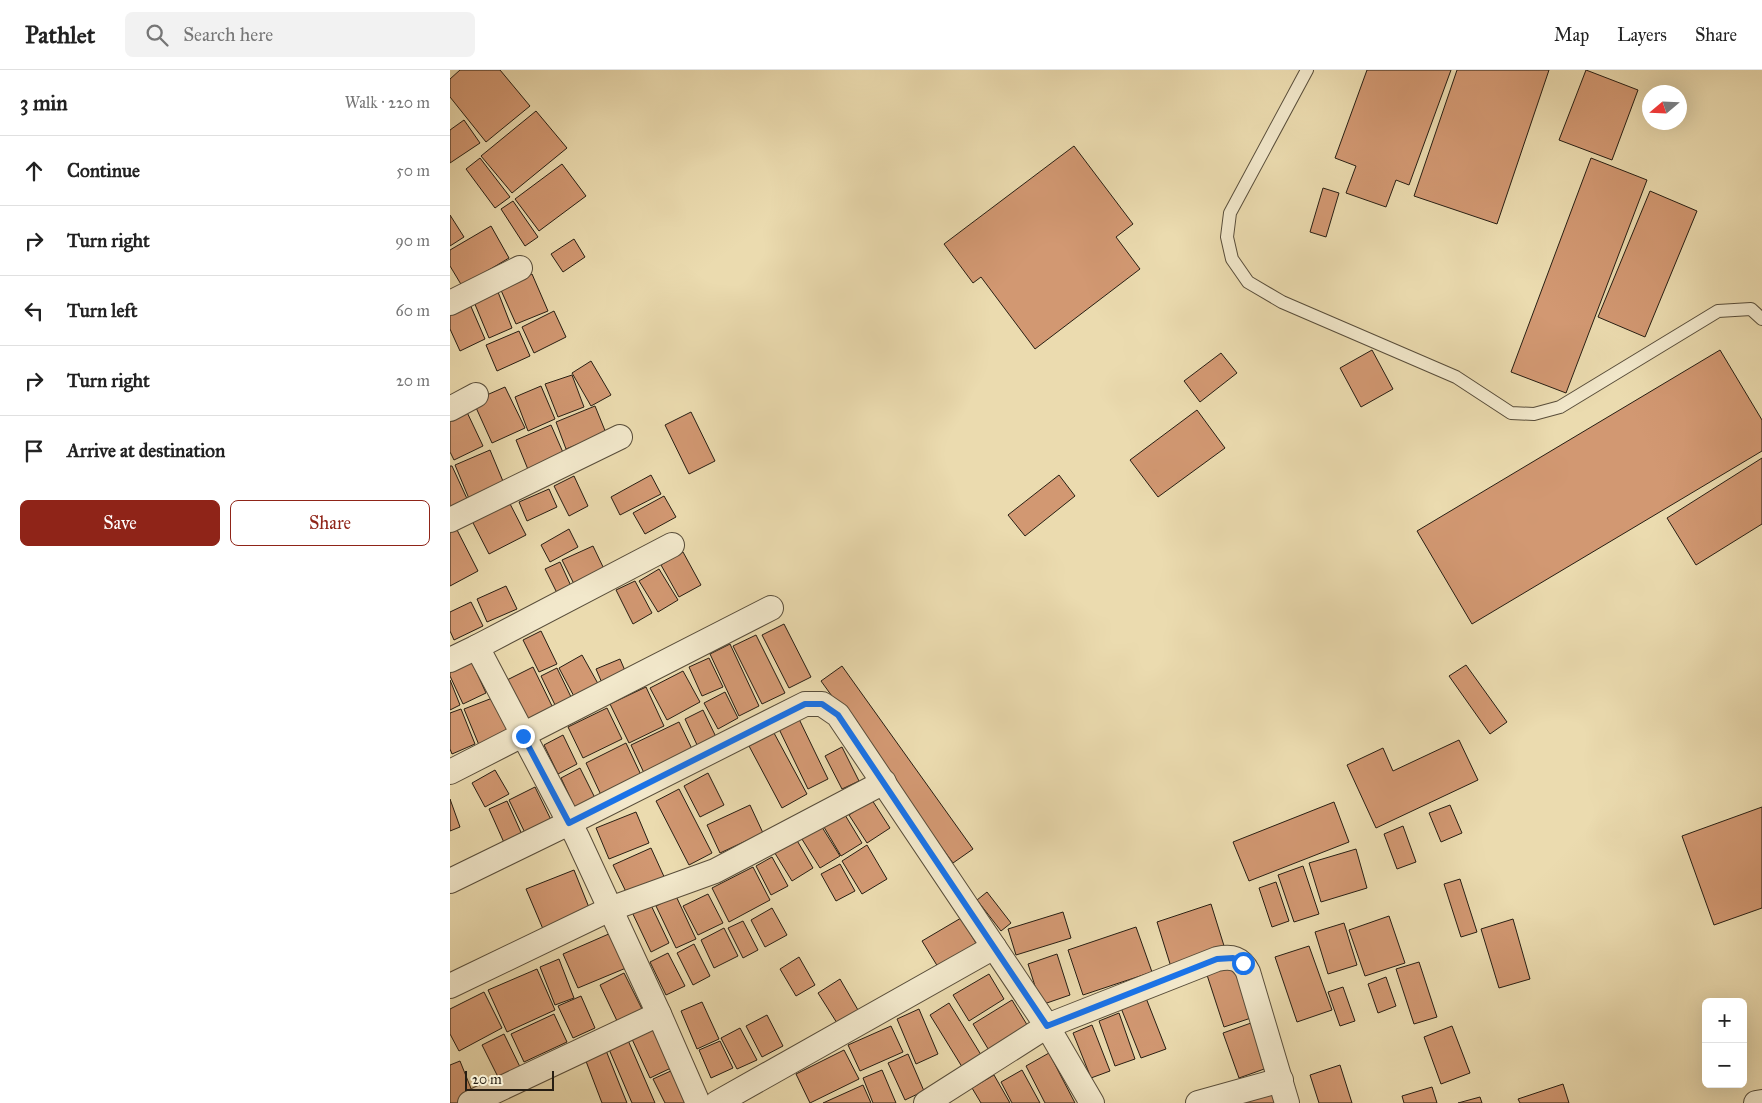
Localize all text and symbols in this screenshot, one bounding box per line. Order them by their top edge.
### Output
search box [125,12,475,57]
text: Pathlet [25,20,95,50]
icon: search [143,21,171,49]
text: Search here [183,23,273,46]
text: Map [1554,24,1589,46]
text: Layers [1617,24,1667,46]
text: Share [1695,24,1737,46]
north arrow [1642,85,1687,130]
text: 3 min [20,90,68,116]
text: Walk · 220 m [345,93,430,112]
icon: ahead [20,157,48,185]
text: Continue [67,159,140,182]
text: 50 m [396,161,430,180]
icon: right [20,227,48,255]
text: Turn right [67,229,150,252]
text: 90 m [395,231,430,250]
icon: left [20,297,48,325]
text: Turn left [67,299,137,322]
text: 60 m [396,301,430,320]
icon: right [20,367,48,395]
text: Turn right [67,369,150,392]
text: 20 m [396,371,430,390]
icon: arrive [20,437,48,465]
text: Arrive at destination [67,439,225,462]
button: Save [20,500,220,546]
button: Share [230,500,430,546]
route end [512,725,535,748]
route start [1232,952,1255,975]
map controls [1702,998,1747,1088]
button: + [1702,998,1747,1043]
button: − [1702,1043,1747,1088]
scale bar [465,1068,554,1091]
text: 20 m [472,1071,502,1088]

